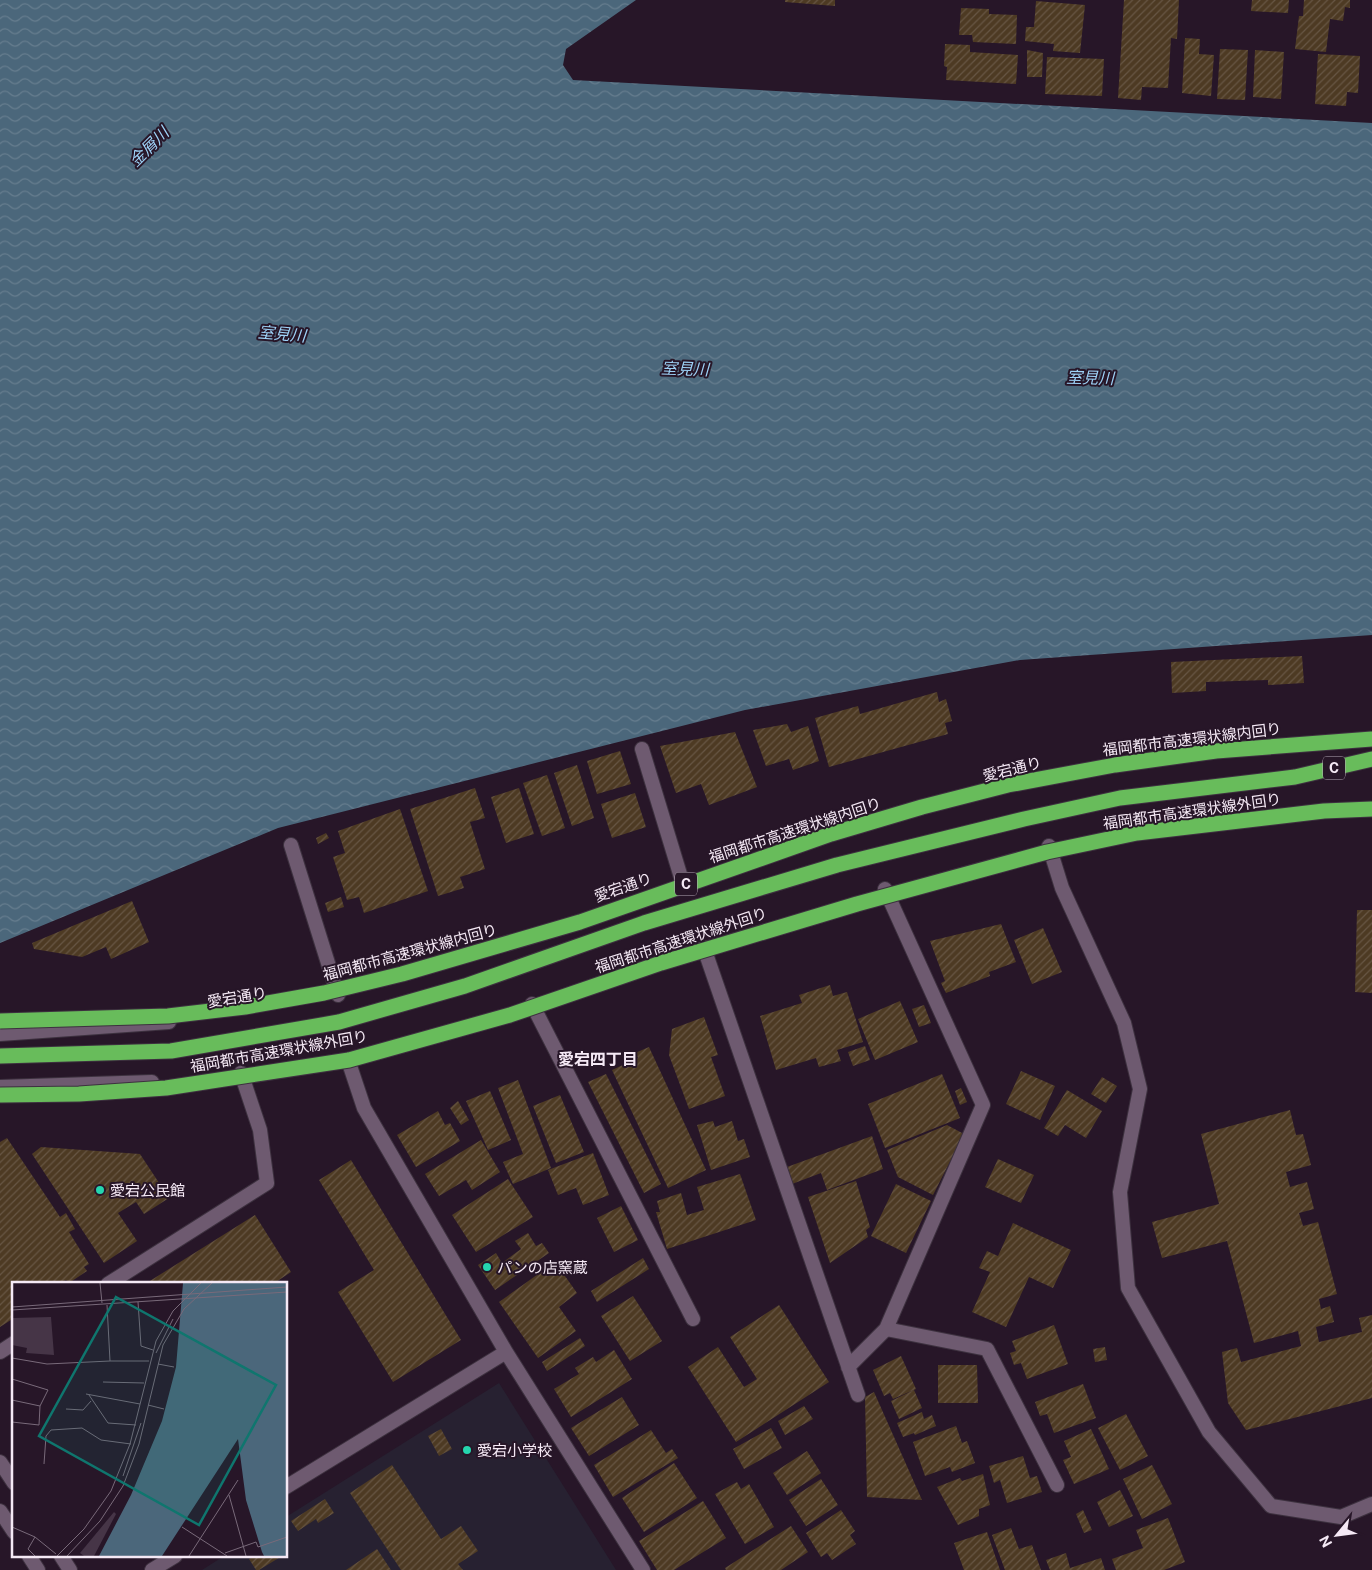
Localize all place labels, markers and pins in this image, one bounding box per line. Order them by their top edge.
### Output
place label: 愛宕公民館 [110,1182,185,1199]
marker: 愛宕公民館 [94,1184,106,1196]
place label: パンの店窯蔵 [497,1259,588,1276]
marker: パンの店窯蔵 [481,1261,493,1273]
place label: 愛宕小学校 [477,1442,552,1459]
marker: 愛宕小学校 [461,1444,473,1456]

